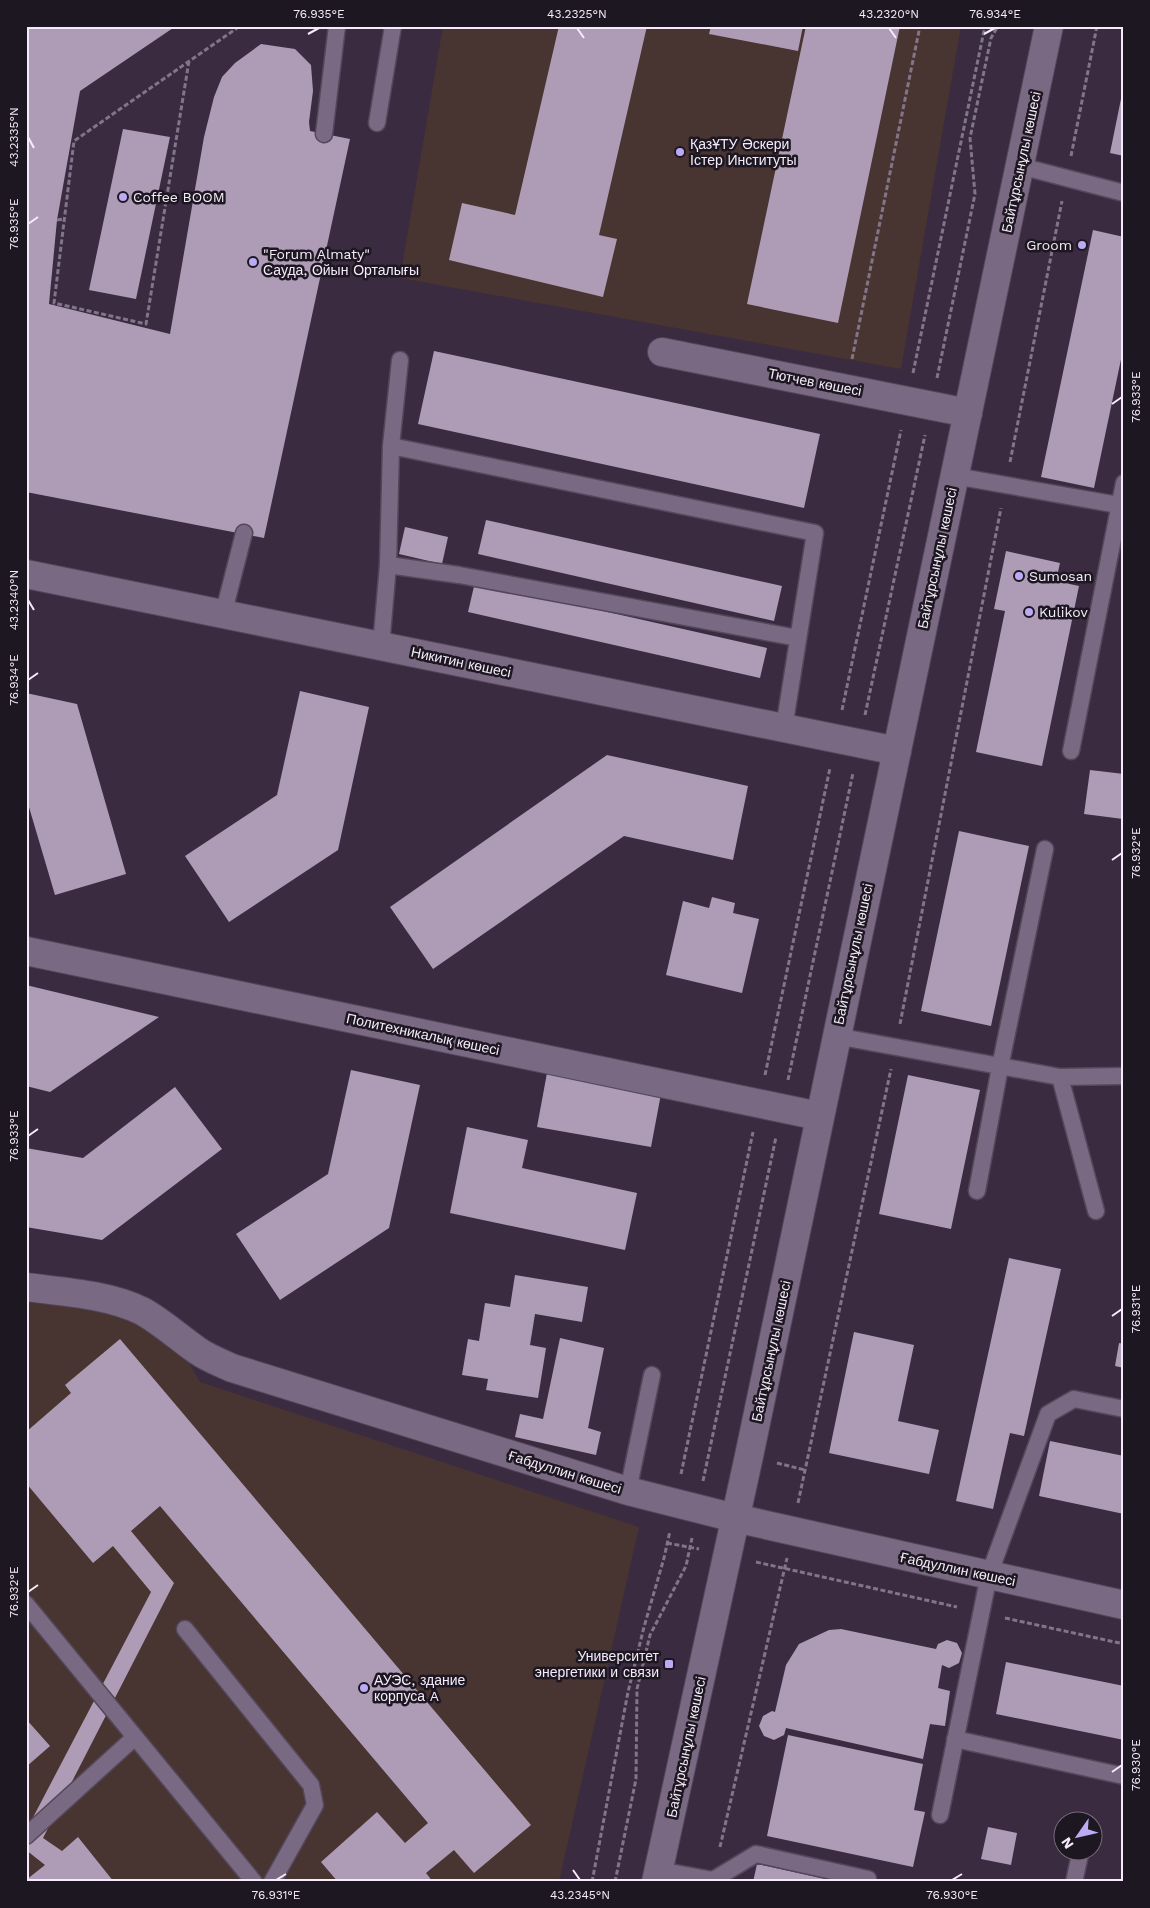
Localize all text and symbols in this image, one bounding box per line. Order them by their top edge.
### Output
text: 76.935°E [293,7,345,21]
text: 43.2325°N [547,7,607,21]
text: 43.2320°N [859,7,919,21]
text: 76.934°E [969,7,1021,21]
street label: Байтұрсынұлы көшесі [998,90,1044,234]
text: 43.2335°N [7,107,21,167]
place label: ҚазҰТУ Әскери Істер Институты [690,136,797,168]
marker: ҚазҰТУ Әскери Істер Институты [674,146,686,158]
place label: Coffee BOOM [133,189,225,205]
marker: Coffee BOOM [117,191,129,203]
text: 76.935°E [7,198,21,250]
place label: Groom [1026,237,1072,253]
marker: Groom [1076,239,1088,251]
place label: "Forum Almaty" Сауда, Ойын Орталығы [263,246,419,278]
marker: "Forum Almaty" Сауда, Ойын Орталығы [247,256,259,268]
street label: Тютчев көшесі [767,365,863,399]
text: 76.933°E [1129,371,1143,423]
street label: Байтұрсынұлы көшесі [914,486,960,630]
place label: Sumosan [1029,568,1092,584]
text: 43.2340°N [7,570,21,630]
marker: Sumosan [1013,570,1025,582]
place label: Kulikov [1039,604,1089,620]
marker: Kulikov [1023,606,1035,618]
street label: Никитин көшесі [410,644,512,680]
text: 76.934°E [7,654,21,706]
text: 76.932°E [1129,827,1143,879]
street label: Байтұрсынұлы көшесі [830,882,876,1026]
street label: Политехникалық көшесі [345,1010,501,1058]
text: 76.933°E [7,1110,21,1162]
street label: Байтұрсынұлы көшесі [748,1279,794,1423]
text: 76.931°E [1129,1284,1143,1334]
street label: Ғабдуллин көшесі [507,1447,623,1497]
street label: Ғабдуллин көшесі [899,1549,1017,1589]
text: 76.932°E [7,1566,21,1618]
place label: Университет энергетики и связи [535,1648,660,1680]
marker: Университет энергетики и связи [663,1658,675,1670]
place label: АУЭС, здание корпуса A [374,1672,466,1704]
street label: Байтұрсынұлы көшесі [663,1675,709,1819]
marker: АУЭС, здание корпуса A [358,1682,370,1694]
text: 76.930°E [1129,1739,1143,1791]
north arrow [1052,1810,1102,1860]
text: N [1058,1834,1077,1852]
text: 76.931°E [252,1888,301,1902]
text: 43.2345°N [550,1888,610,1902]
text: 76.930°E [926,1888,978,1902]

